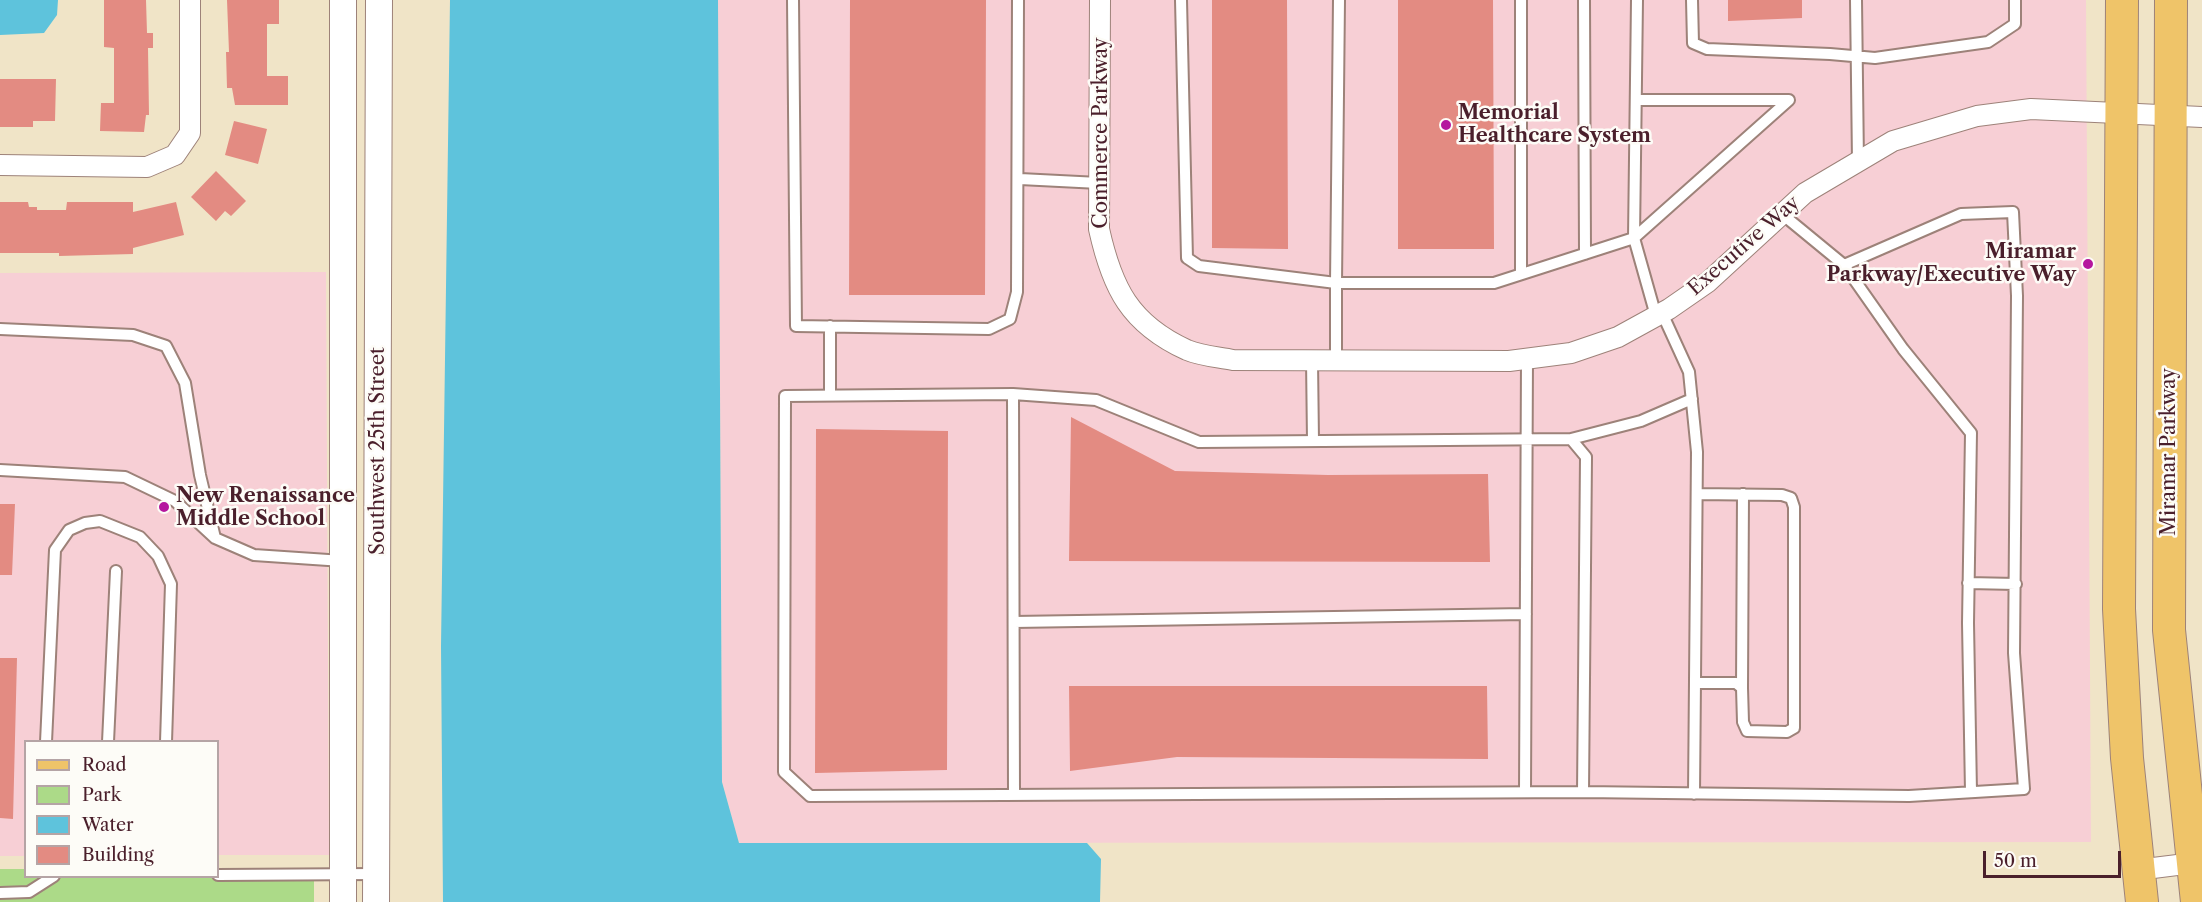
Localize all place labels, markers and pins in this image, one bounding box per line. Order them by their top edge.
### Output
place label: Memorial Healthcare System [1458,101,1651,148]
marker: Memorial Healthcare System [1439,118,1453,132]
place label: Miramar Parkway/Executive Way [1827,240,2076,287]
marker: Miramar Parkway/Executive Way [2081,257,2095,271]
place label: New Renaissance Middle School [176,484,355,531]
marker: New Renaissance Middle School [157,500,171,514]

